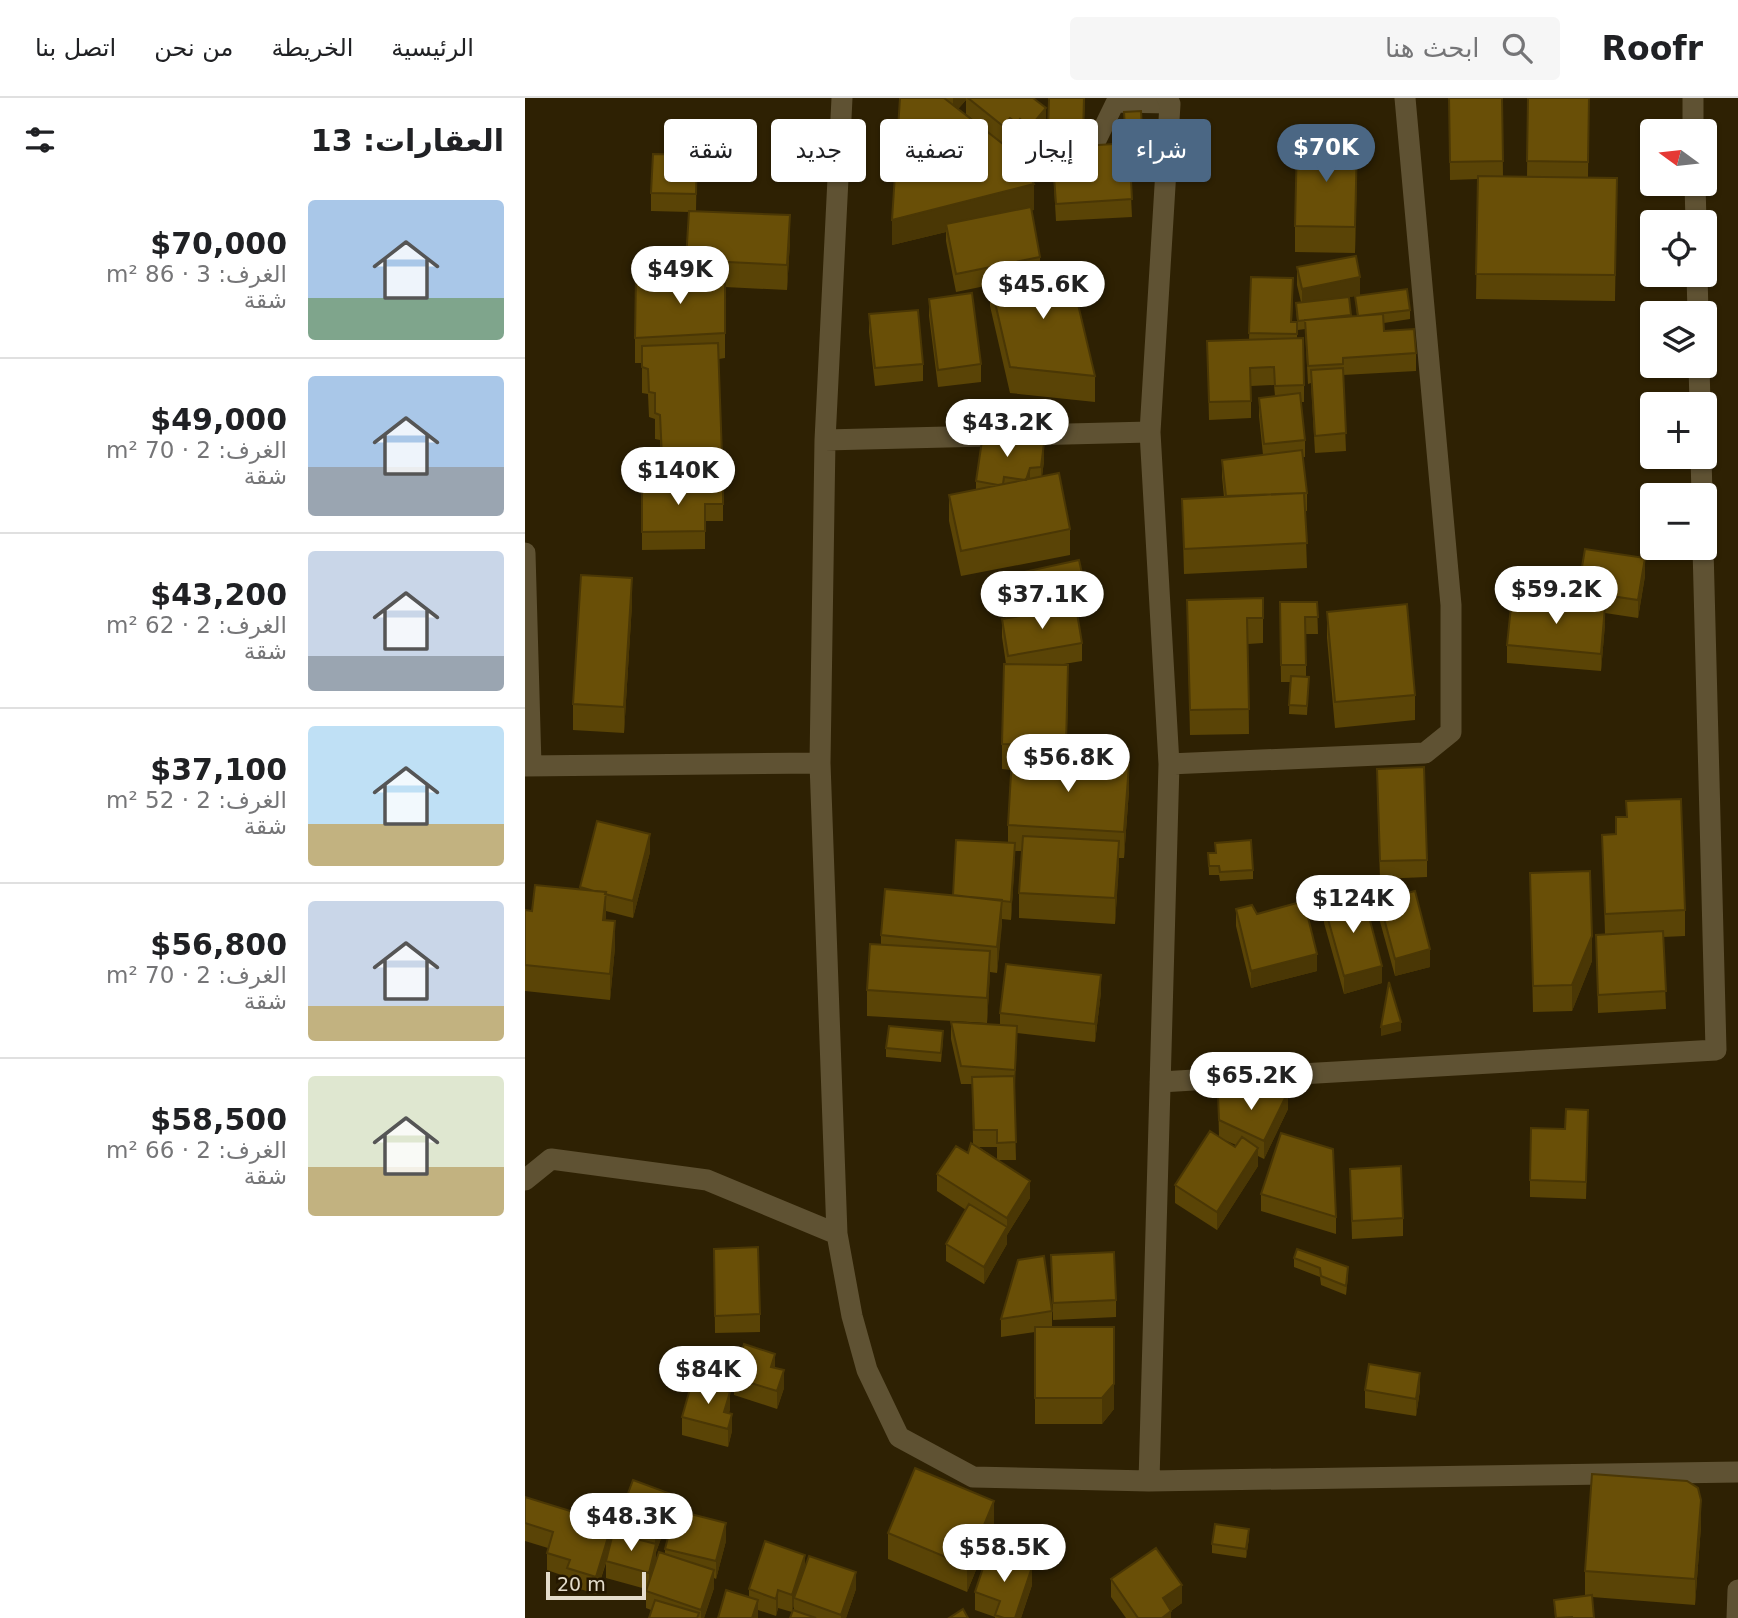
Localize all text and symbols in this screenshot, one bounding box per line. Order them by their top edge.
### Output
search box [1070,17,1560,80]
icon: search [1498,29,1536,67]
text: Roofr [1602,29,1703,68]
text: ابحث هنا [1385,33,1480,63]
text: اتصل بنا [35,34,116,62]
text: من نحن [154,34,233,62]
text: الخريطة [271,34,353,62]
text: الرئيسية [391,34,474,62]
chip: شقة [664,119,757,182]
chip: جديد [771,119,866,182]
chip: تصفية [880,119,988,182]
chip: إيجار [1002,119,1098,182]
chip: شراء [1112,119,1211,182]
north arrow [1640,119,1717,196]
map controls [1640,119,1717,560]
icon: filters [21,121,59,159]
text: العقارات: 13 [311,123,504,158]
pin: $70K [1285,125,1367,184]
text: $70K [1293,134,1359,160]
button: locate [1640,210,1717,287]
text: $70,000 [150,226,287,261]
icon: home [364,228,448,312]
pin: $49K [639,246,721,306]
text: $49K [647,256,713,282]
text: الغرف: 3 · 86 m² [106,261,287,287]
pin: $45.6K [986,262,1100,321]
text: $45.6K [998,271,1088,297]
text: شقة [244,287,287,313]
button: layers [1640,301,1717,378]
button: + [1640,392,1717,469]
pin: $43.2K [950,400,1064,459]
text: $49,000 [150,402,287,437]
icon: home [364,404,448,488]
text: $43.2K [962,409,1052,435]
text: الغرف: 2 · 70 m² [106,437,287,463]
pin: $140K [629,448,727,507]
text: $140K [637,457,719,483]
text: شقة [244,463,287,489]
button: − [1640,483,1717,560]
pin: $59.2K [1499,566,1613,626]
pin: $37.1K [985,572,1099,631]
text: $59.2K [1511,576,1601,602]
text: $43,200 [150,577,287,612]
icon: home [364,579,448,663]
text: $37.1K [997,581,1087,607]
text: الغرف: 2 · 62 m² [106,612,287,638]
text: شقة [244,638,287,664]
pin: $56.8K [1011,734,1125,794]
text: $56.8K [1023,744,1113,770]
text: $37,100 [150,752,287,787]
icon: home [364,754,448,838]
text: الغرف: 2 · 52 m² [106,787,287,813]
text: شقة [244,813,287,839]
pin: $124K [1304,876,1402,935]
text: $124K [1312,885,1394,911]
text: $56,800 [150,927,287,962]
icon: home [364,929,448,1013]
text: الغرف: 2 · 70 m² [106,962,287,988]
text: شقة [244,988,287,1014]
pin: $65.2K [1194,1052,1308,1112]
text: $65.2K [1206,1062,1296,1088]
text: $58,500 [150,1102,287,1137]
icon: home [364,1104,448,1188]
text: الغرف: 2 · 66 m² [106,1137,287,1163]
text: شقة [244,1163,287,1189]
pin: $84K [667,1346,749,1406]
text: $84K [675,1356,741,1382]
pin: $48.3K [574,1494,688,1553]
text: $48.3K [586,1503,676,1529]
pin: $58.5K [947,1524,1061,1584]
text: $58.5K [959,1534,1049,1560]
scale bar [546,1569,646,1601]
text: 20 m [557,1573,606,1595]

